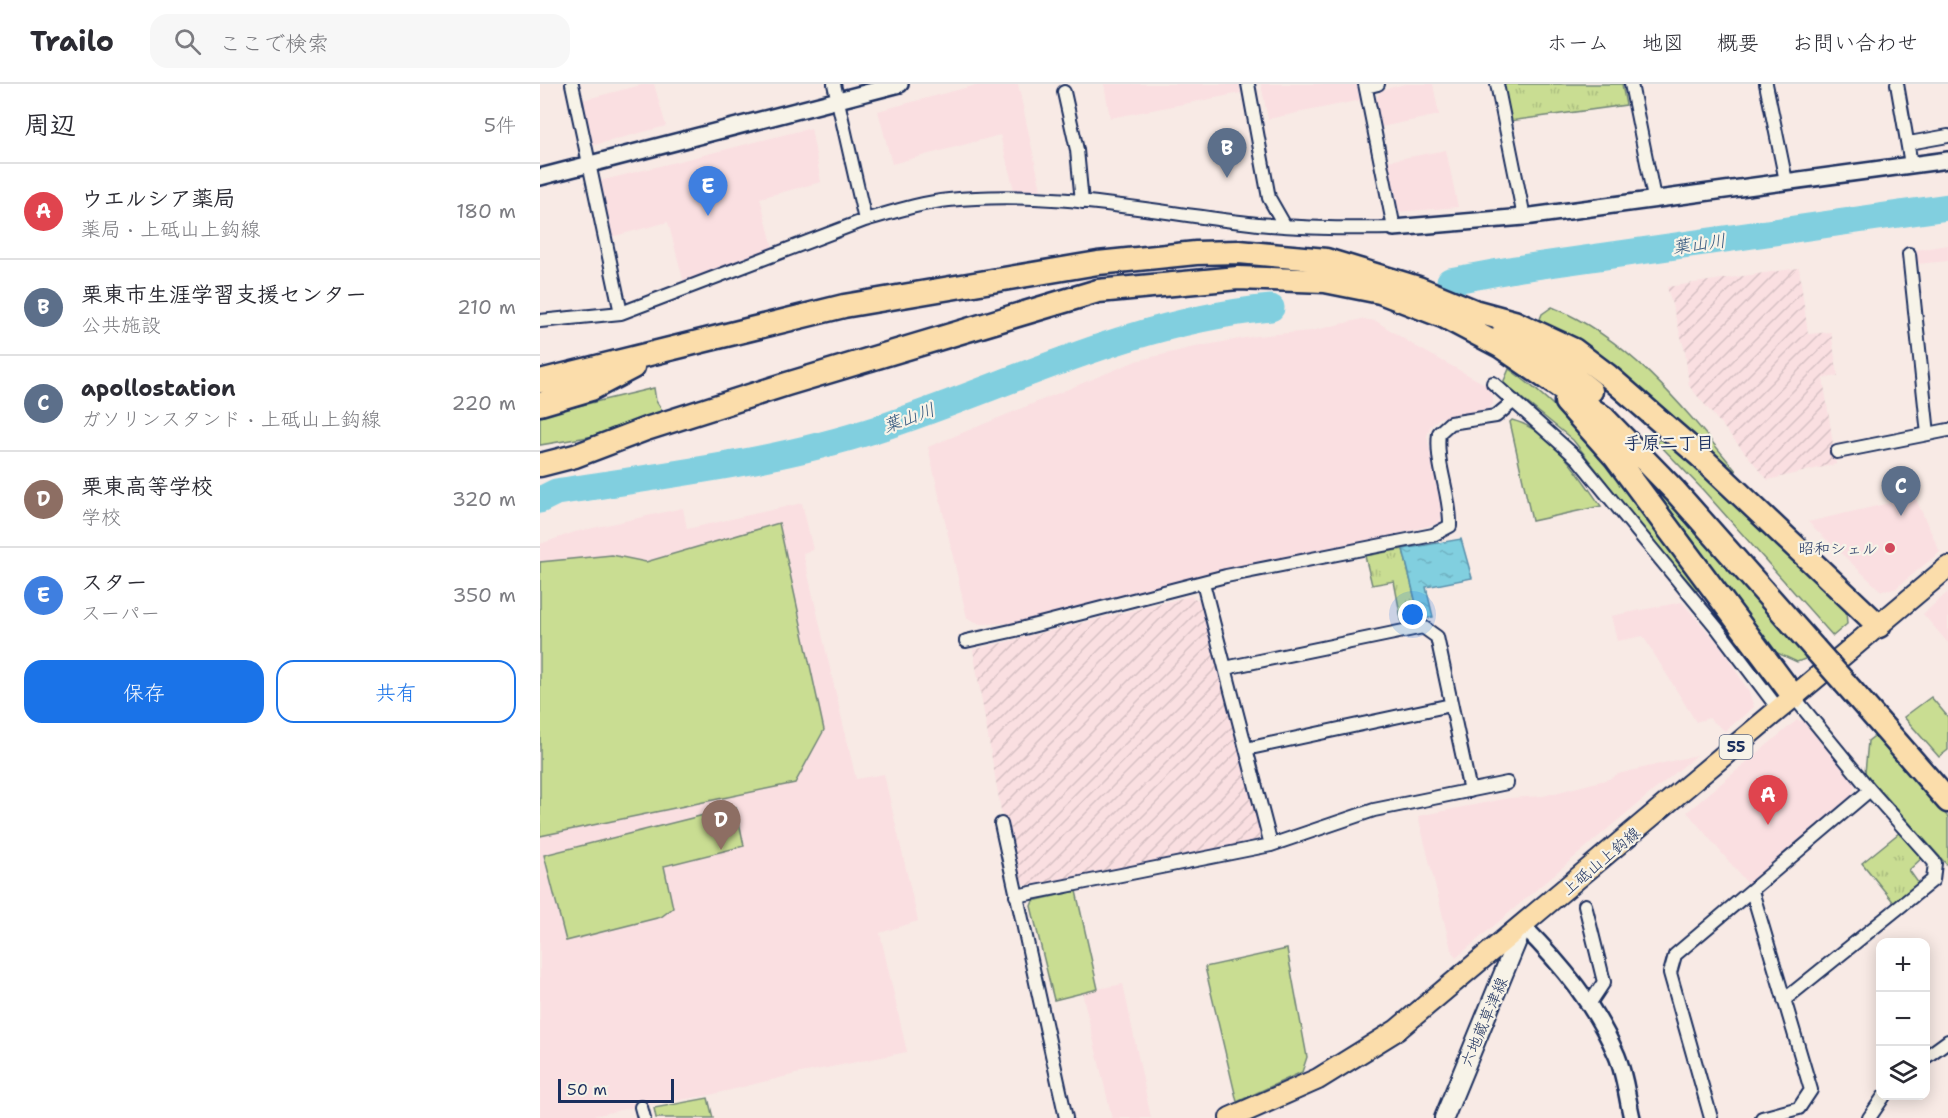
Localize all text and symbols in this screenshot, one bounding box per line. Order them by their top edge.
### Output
search box [150,14,570,68]
text: Trailo [30,22,114,60]
icon: search [171,25,204,58]
text: ここで検索 [219,29,329,58]
text: ホーム [1547,29,1609,57]
text: 地図 [1642,29,1684,57]
text: 概要 [1717,29,1759,57]
text: お問い合わせ [1792,29,1918,57]
text: 周辺 [24,107,76,142]
text: 5件 [484,112,516,138]
pin: B [1208,128,1246,178]
pin: E [688,166,728,216]
text: ウエルシア薬局 [81,184,235,213]
text: A [36,198,51,224]
text: 180 m [456,198,516,224]
text: 薬局 · 上砥山上鈎線 [81,216,260,242]
water label: 葉山川 [1671,228,1727,260]
text: 栗東市生涯学習支援センター [81,280,367,309]
text: B [37,294,50,320]
text: 210 m [457,294,516,320]
text: 公共施設 [81,312,161,338]
text: apollostation [81,374,236,403]
text: C [37,390,50,416]
text: 220 m [452,390,516,416]
water label: 葉山川 [880,397,938,439]
text: ガソリンスタンド · 上砥山上鈎線 [81,406,381,432]
district label: 手原二丁目 [1624,431,1714,455]
pin: C [1882,466,1920,516]
text: 栗東高等学校 [81,472,213,501]
text: D [36,486,51,512]
text: 320 m [452,486,516,512]
text: 学校 [81,504,121,530]
place label: 昭和シェル [1798,538,1878,559]
marker: 昭和シェル [1883,541,1897,555]
text: スター [81,568,147,597]
text: E [37,582,50,608]
text: 350 m [452,582,516,608]
text: スーパー [81,600,160,626]
your location [1398,600,1427,629]
button: 保存 [24,660,264,723]
button: 共有 [276,660,516,723]
road number: 55 [1720,735,1752,759]
pin: A [1748,776,1788,825]
pin: D [702,800,741,850]
street label: 上砥山上鈎線 [1557,822,1645,900]
map controls [1876,938,1930,1100]
button: + [1876,938,1930,992]
street label: 六地蔵草津線 [1456,974,1512,1070]
button: − [1876,992,1930,1046]
button: layers [1876,1046,1930,1100]
scale bar [558,1076,674,1104]
text: 50 m [567,1079,607,1100]

